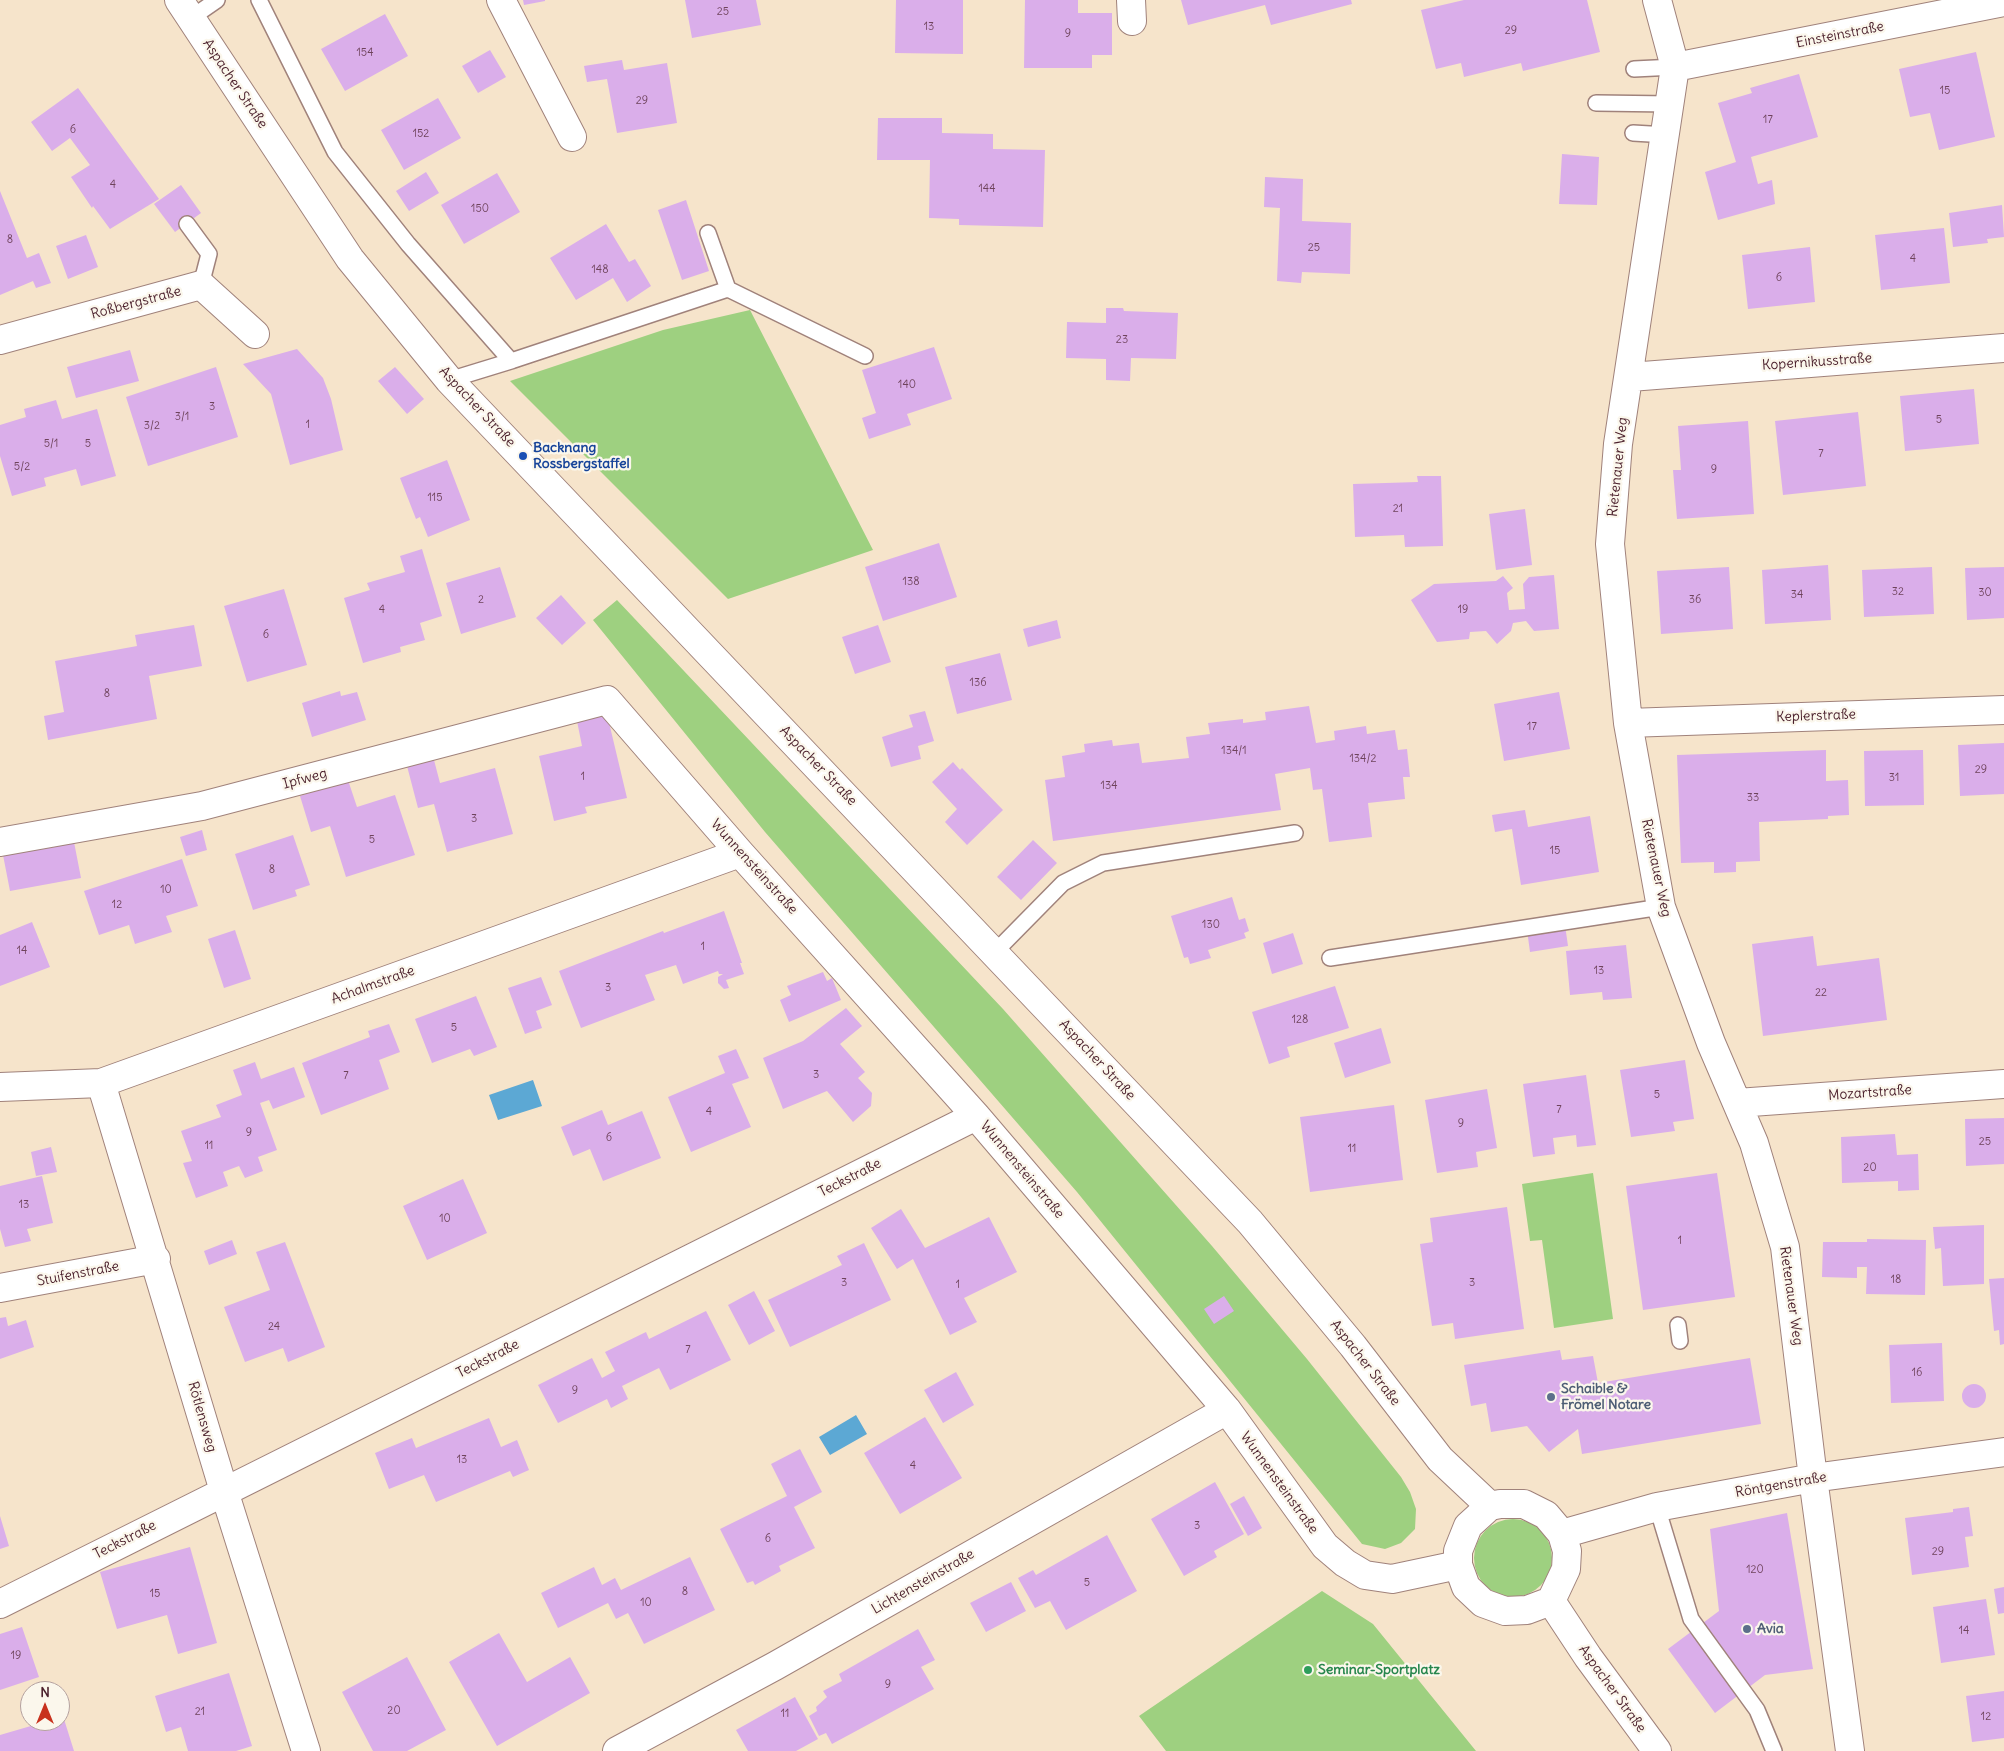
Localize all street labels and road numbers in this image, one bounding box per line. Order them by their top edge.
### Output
street label: Einsteinstraße [1795,18,1885,52]
street label: Aspacher Straße [199,36,271,132]
street label: Roßbergstraße [89,283,183,323]
street label: Kopernikusstraße [1761,350,1873,374]
street label: Aspacher Straße [435,363,519,451]
street label: Rietenauer Weg [1604,416,1632,518]
street label: Keplerstraße [1776,706,1856,726]
street label: Aspacher Straße [776,723,860,809]
street label: Ipfweg [281,765,329,793]
street label: Wunnensteinstraße [707,816,801,918]
street label: Rietenauer Weg [1637,817,1675,919]
street label: Achalmstraße [329,962,417,1008]
street label: Aspacher Straße [1055,1016,1139,1104]
street label: Mozartstraße [1828,1082,1912,1104]
street label: Wunnensteinstraße [976,1118,1068,1222]
street label: Teckstraße [816,1155,884,1201]
street label: Rietenauer Weg [1776,1245,1806,1347]
street label: Stuifenstraße [36,1258,120,1290]
street label: Aspacher Straße [1326,1317,1404,1409]
street label: Teckstraße [454,1336,522,1382]
street label: Rötlensweg [184,1380,220,1454]
street label: Wunnensteinstraße [1236,1429,1322,1537]
street label: Röntgenstraße [1734,1469,1828,1501]
street label: Teckstraße [91,1517,159,1563]
street label: Lichtensteinstraße [869,1546,977,1618]
street label: Aspacher Straße [1575,1642,1649,1736]

